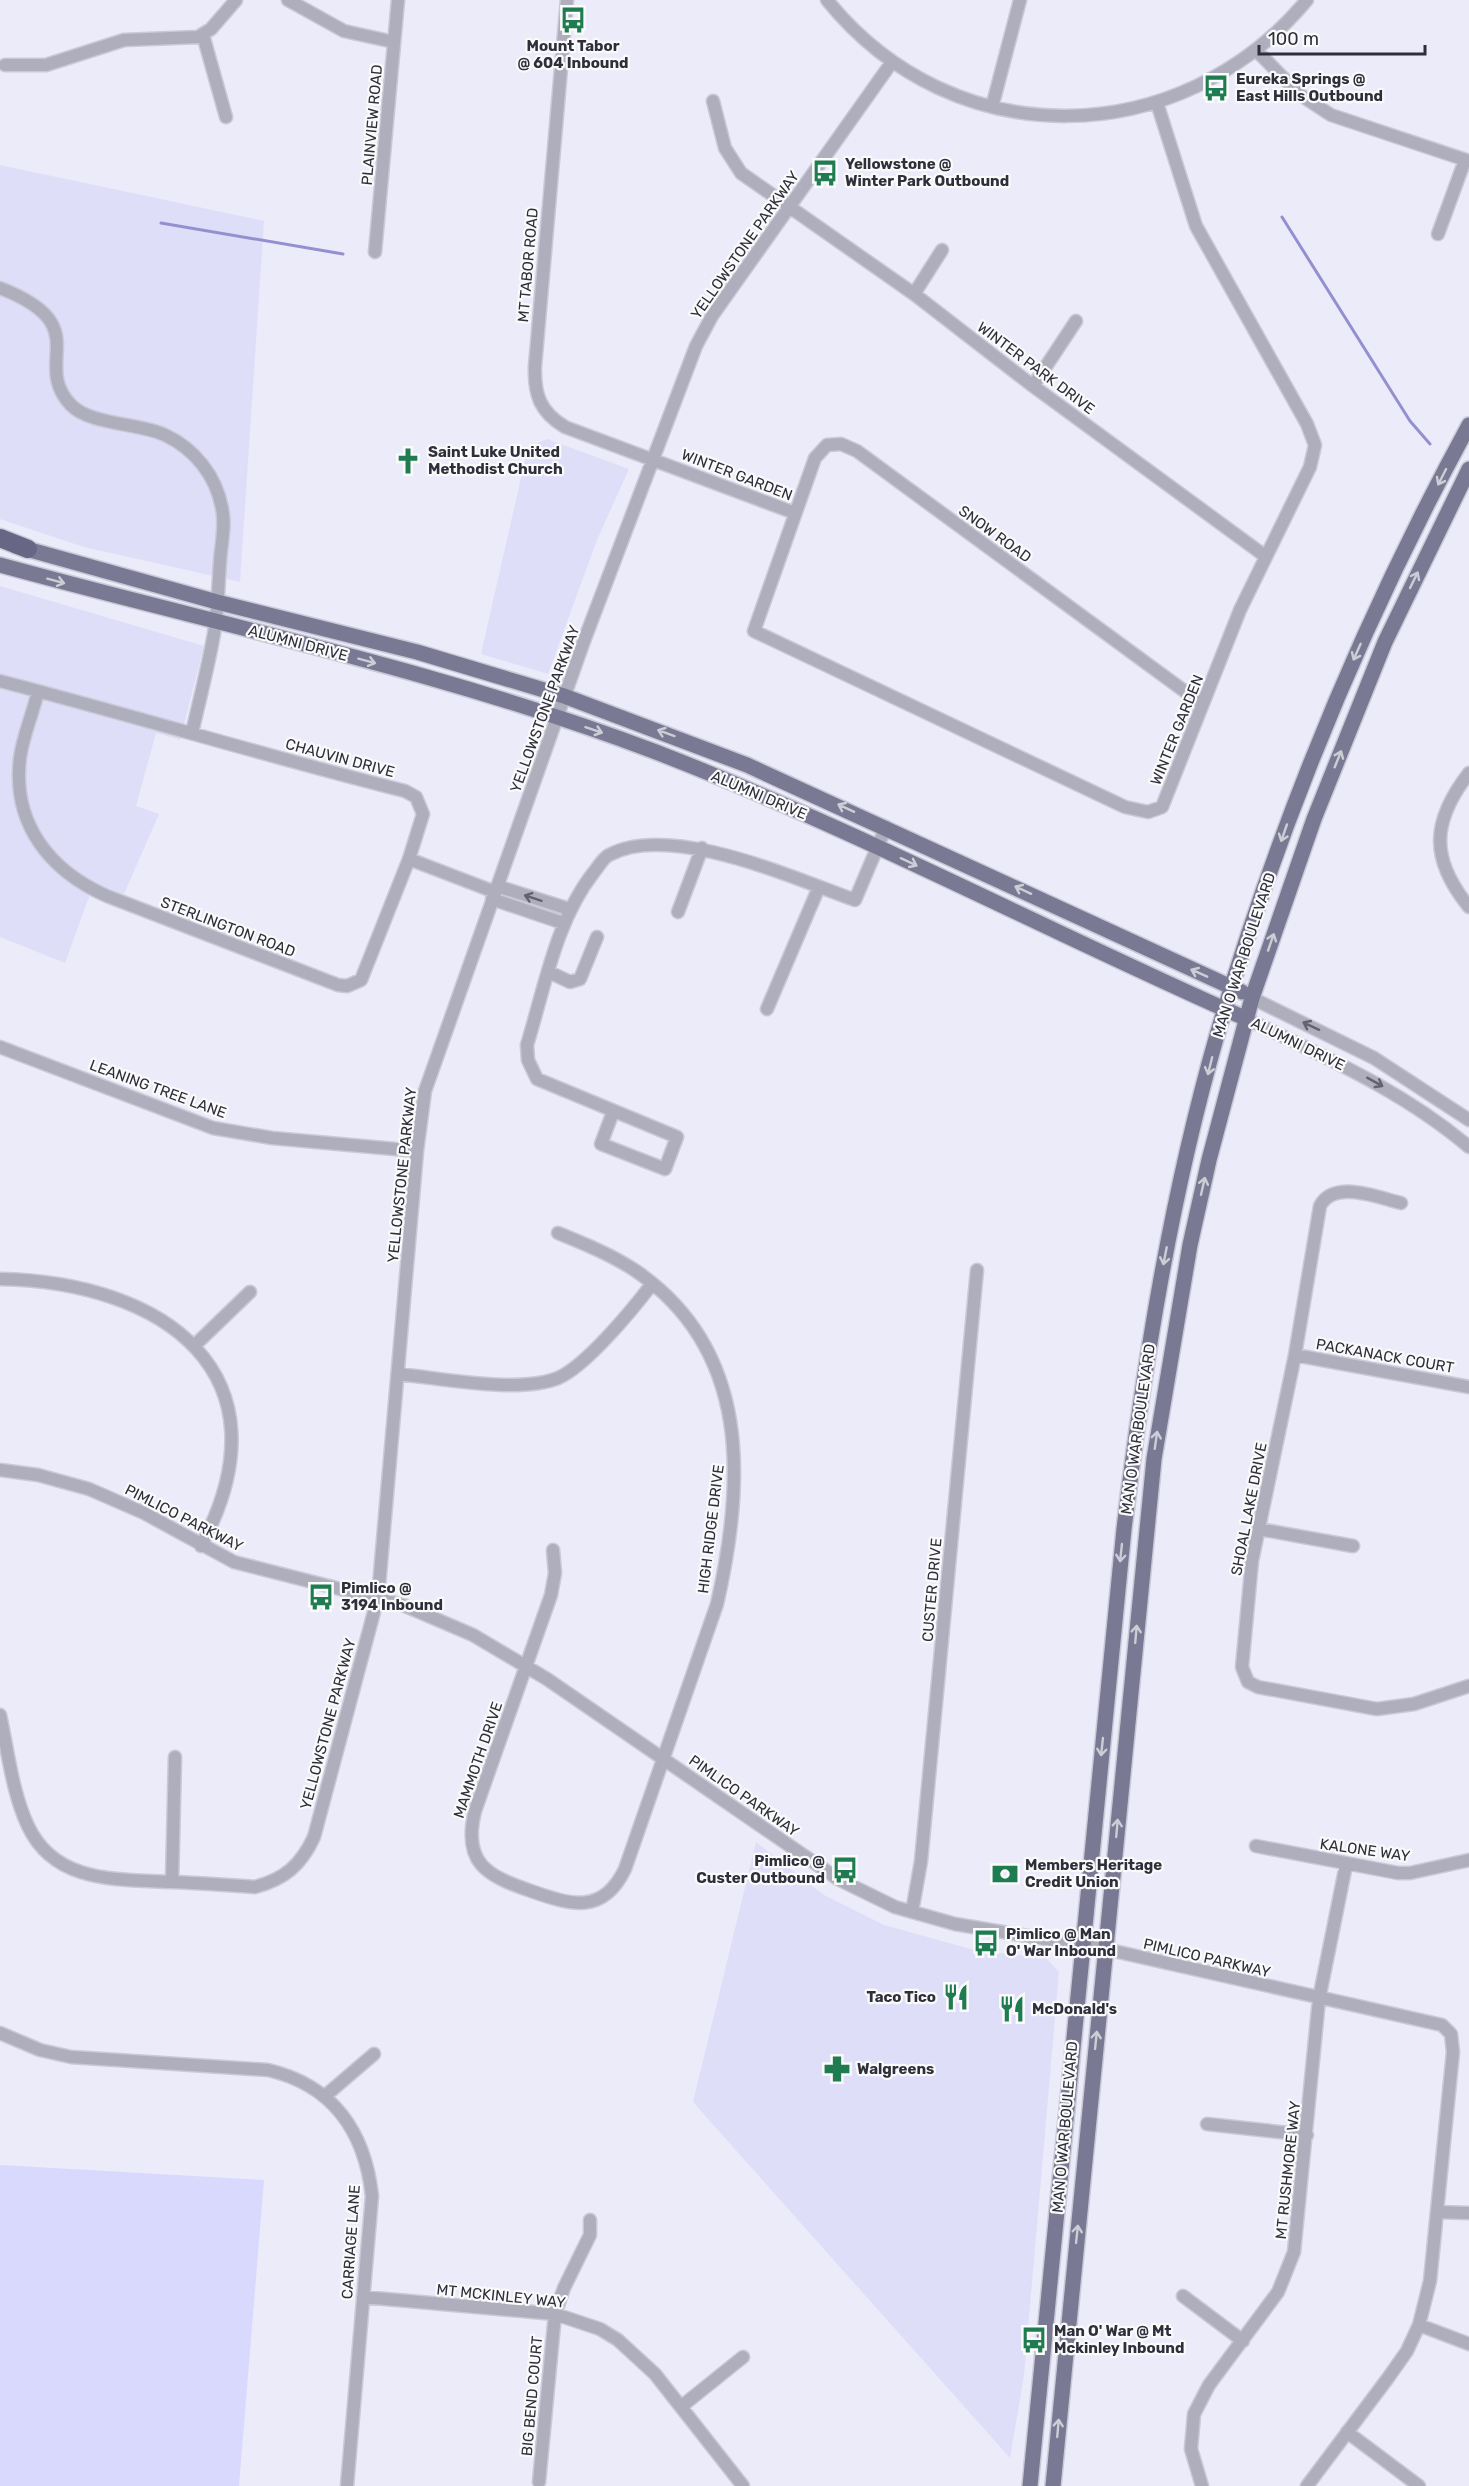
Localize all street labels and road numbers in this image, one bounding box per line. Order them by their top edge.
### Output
street label: PLAINVIEW ROAD [358,64,386,186]
street label: YELLOWSTONE PARKWAY [687,167,803,323]
street label: MT TABOR ROAD [514,207,542,323]
street label: WINTER PARK DRIVE [974,318,1098,418]
street label: WINTER GARDEN [679,446,795,504]
street label: SNOW ROAD [955,502,1035,566]
street label: ALUMNI DRIVE [246,621,350,665]
street label: YELLOWSTONE PARKWAY [506,623,584,795]
street label: WINTER GARDEN [1147,672,1207,788]
street label: CHAUVIN DRIVE [283,735,397,781]
street label: ALUMNI DRIVE [709,767,809,823]
street label: MAN O WAR BOULEVARD [1209,870,1279,1040]
street label: STERLINGTON ROAD [158,893,298,961]
street label: ALUMNI DRIVE [1248,1014,1348,1074]
street label: LEANING TREE LANE [87,1056,229,1122]
street label: YELLOWSTONE PARKWAY [384,1086,420,1264]
street label: PACKANACK COURT [1315,1335,1456,1377]
street label: MAN O WAR BOULEVARD [1117,1342,1159,1516]
street label: SHOAL LAKE DRIVE [1227,1441,1271,1577]
street label: HIGH RIDGE DRIVE [694,1463,728,1595]
street label: PIMLICO PARKWAY [122,1480,246,1556]
street label: CUSTER DRIVE [918,1537,946,1643]
street label: YELLOWSTONE PARKWAY [296,1636,360,1812]
street label: MAMMOTH DRIVE [450,1699,506,1821]
street label: PIMLICO PARKWAY [686,1751,803,1841]
street label: KALONE WAY [1319,1835,1411,1865]
street label: PIMLICO PARKWAY [1142,1935,1273,1981]
street label: MAN O WAR BOULEVARD [1049,2040,1081,2214]
street label: MT RUSHMORE WAY [1272,2100,1304,2240]
street label: CARRIAGE LANE [338,2184,364,2300]
street label: MT MCKINLEY WAY [435,2280,567,2312]
street label: BIG BEND COURT [518,2335,546,2457]

